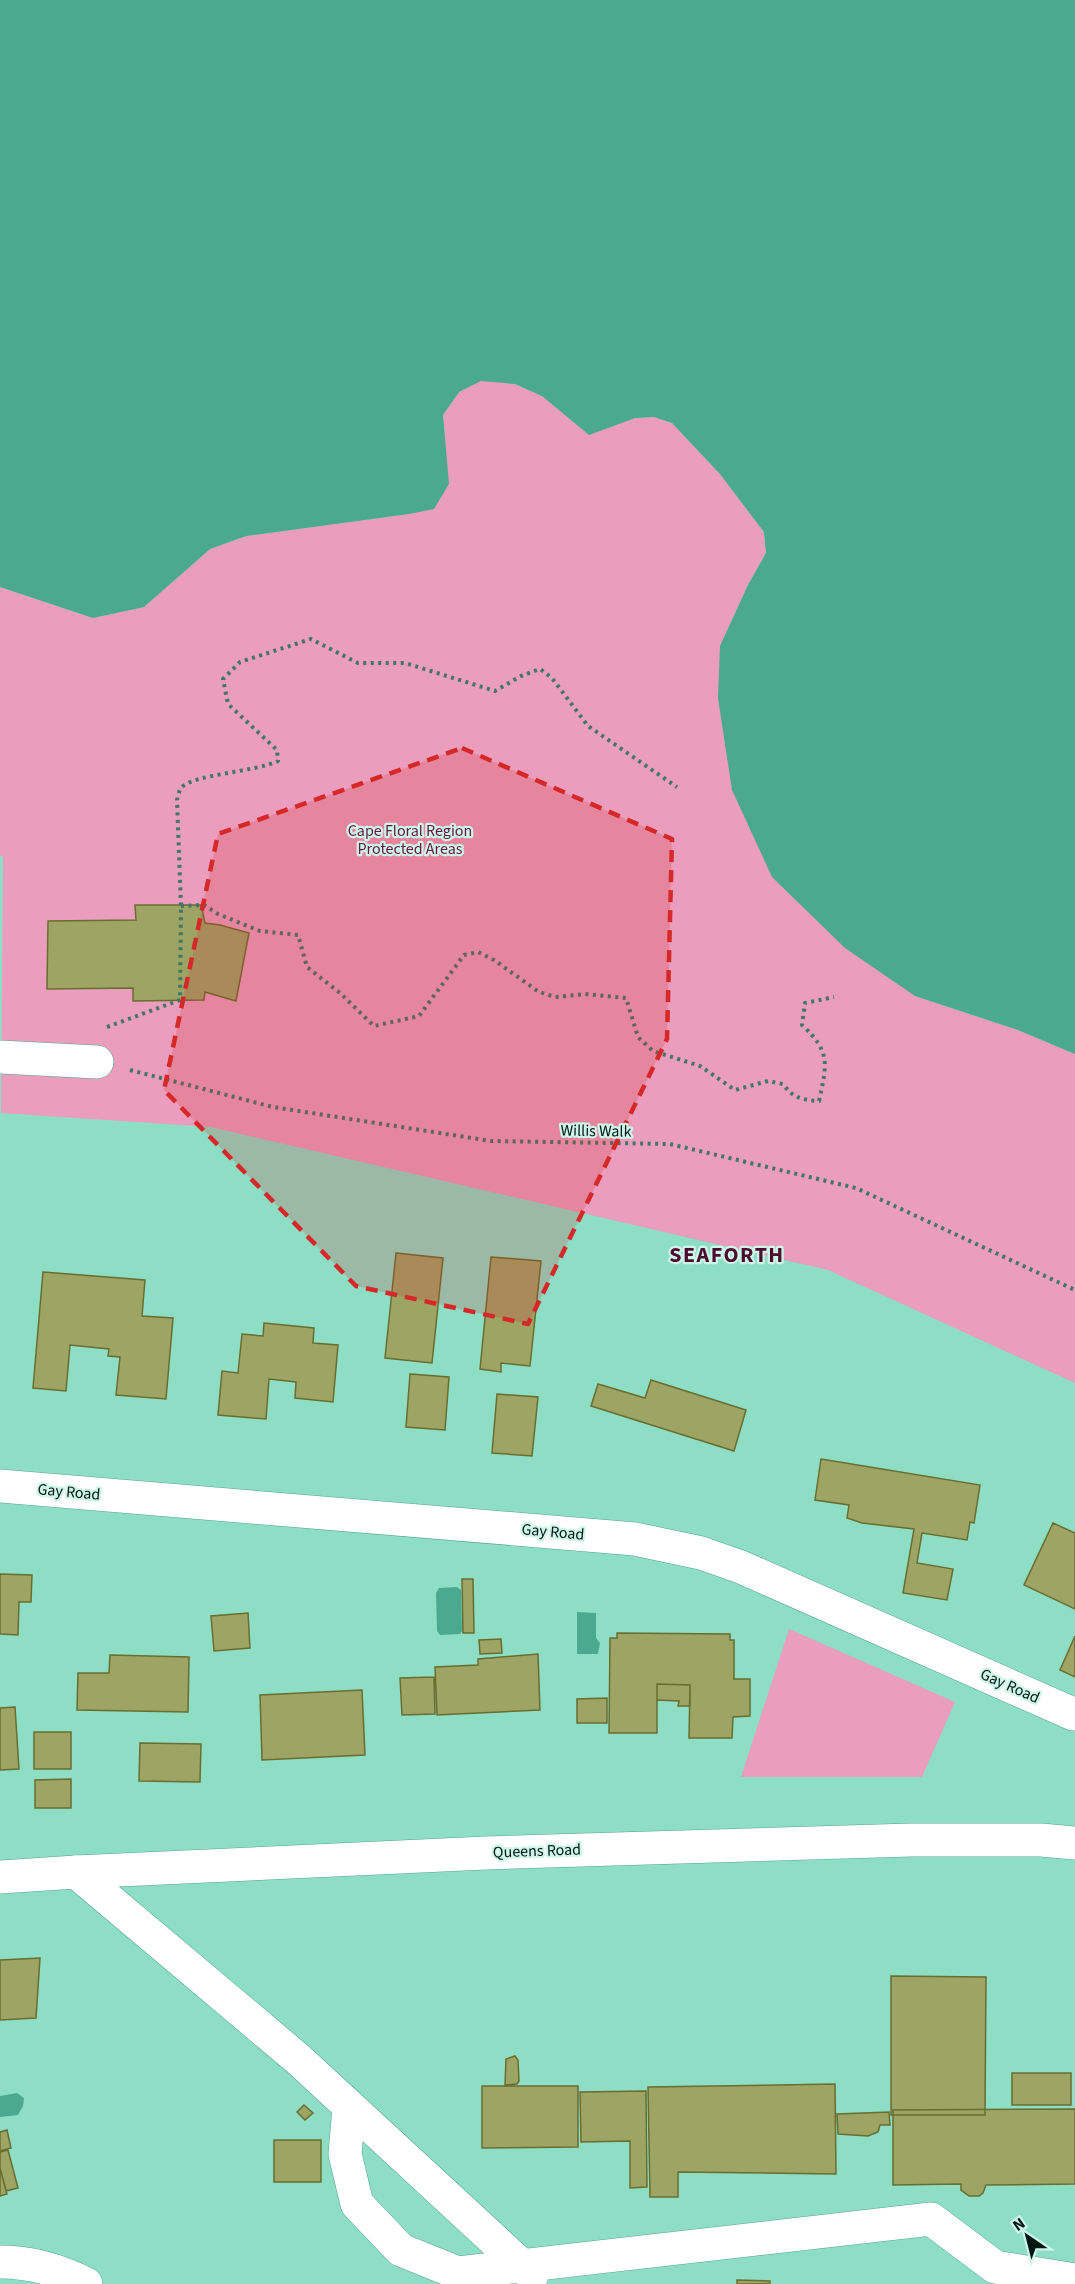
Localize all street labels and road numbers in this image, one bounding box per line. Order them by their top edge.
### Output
street label: Willis Walk [560,1119,632,1143]
street label: Gay Road [37,1478,101,1506]
street label: Gay Road [521,1518,585,1546]
street label: Gay Road [977,1663,1043,1709]
street label: Queens Road [493,1838,581,1864]

